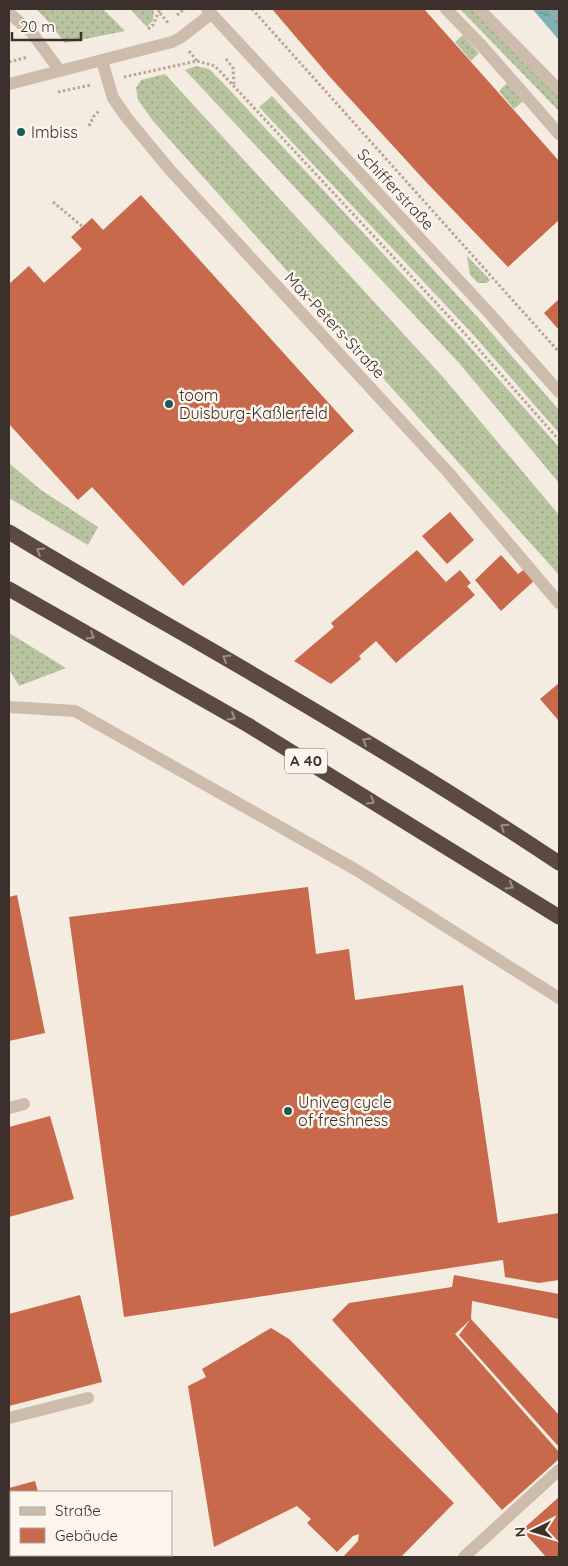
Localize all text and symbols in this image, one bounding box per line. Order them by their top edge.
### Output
scale bar [12,10,81,42]
text: 20 m [20,17,55,36]
place label: Imbiss [31,122,78,142]
marker: Imbiss [15,126,27,138]
street label: Schifferstraße [353,144,439,234]
street label: Max-Peters-Straße [280,268,390,382]
place label: toom Duisburg-Kaßlerfeld [179,385,328,423]
marker: toom Duisburg-Kaßlerfeld [163,398,175,410]
one-way arrow [37,548,46,558]
one-way arrow [86,630,95,640]
one-way arrow [222,655,231,665]
one-way arrow [227,710,236,720]
one-way arrow [362,738,371,748]
road number: A 40 [285,748,327,774]
one-way arrow [366,795,375,805]
one-way arrow [500,823,509,833]
one-way arrow [504,880,513,890]
place label: Univeg cycle of freshness [298,1092,392,1130]
marker: Univeg cycle of freshness [282,1105,294,1117]
legend [10,1491,172,1556]
text: Straße [55,1501,101,1520]
north arrow [508,1506,558,1556]
text: Gebäude [55,1526,118,1545]
text: N [511,1526,529,1538]

